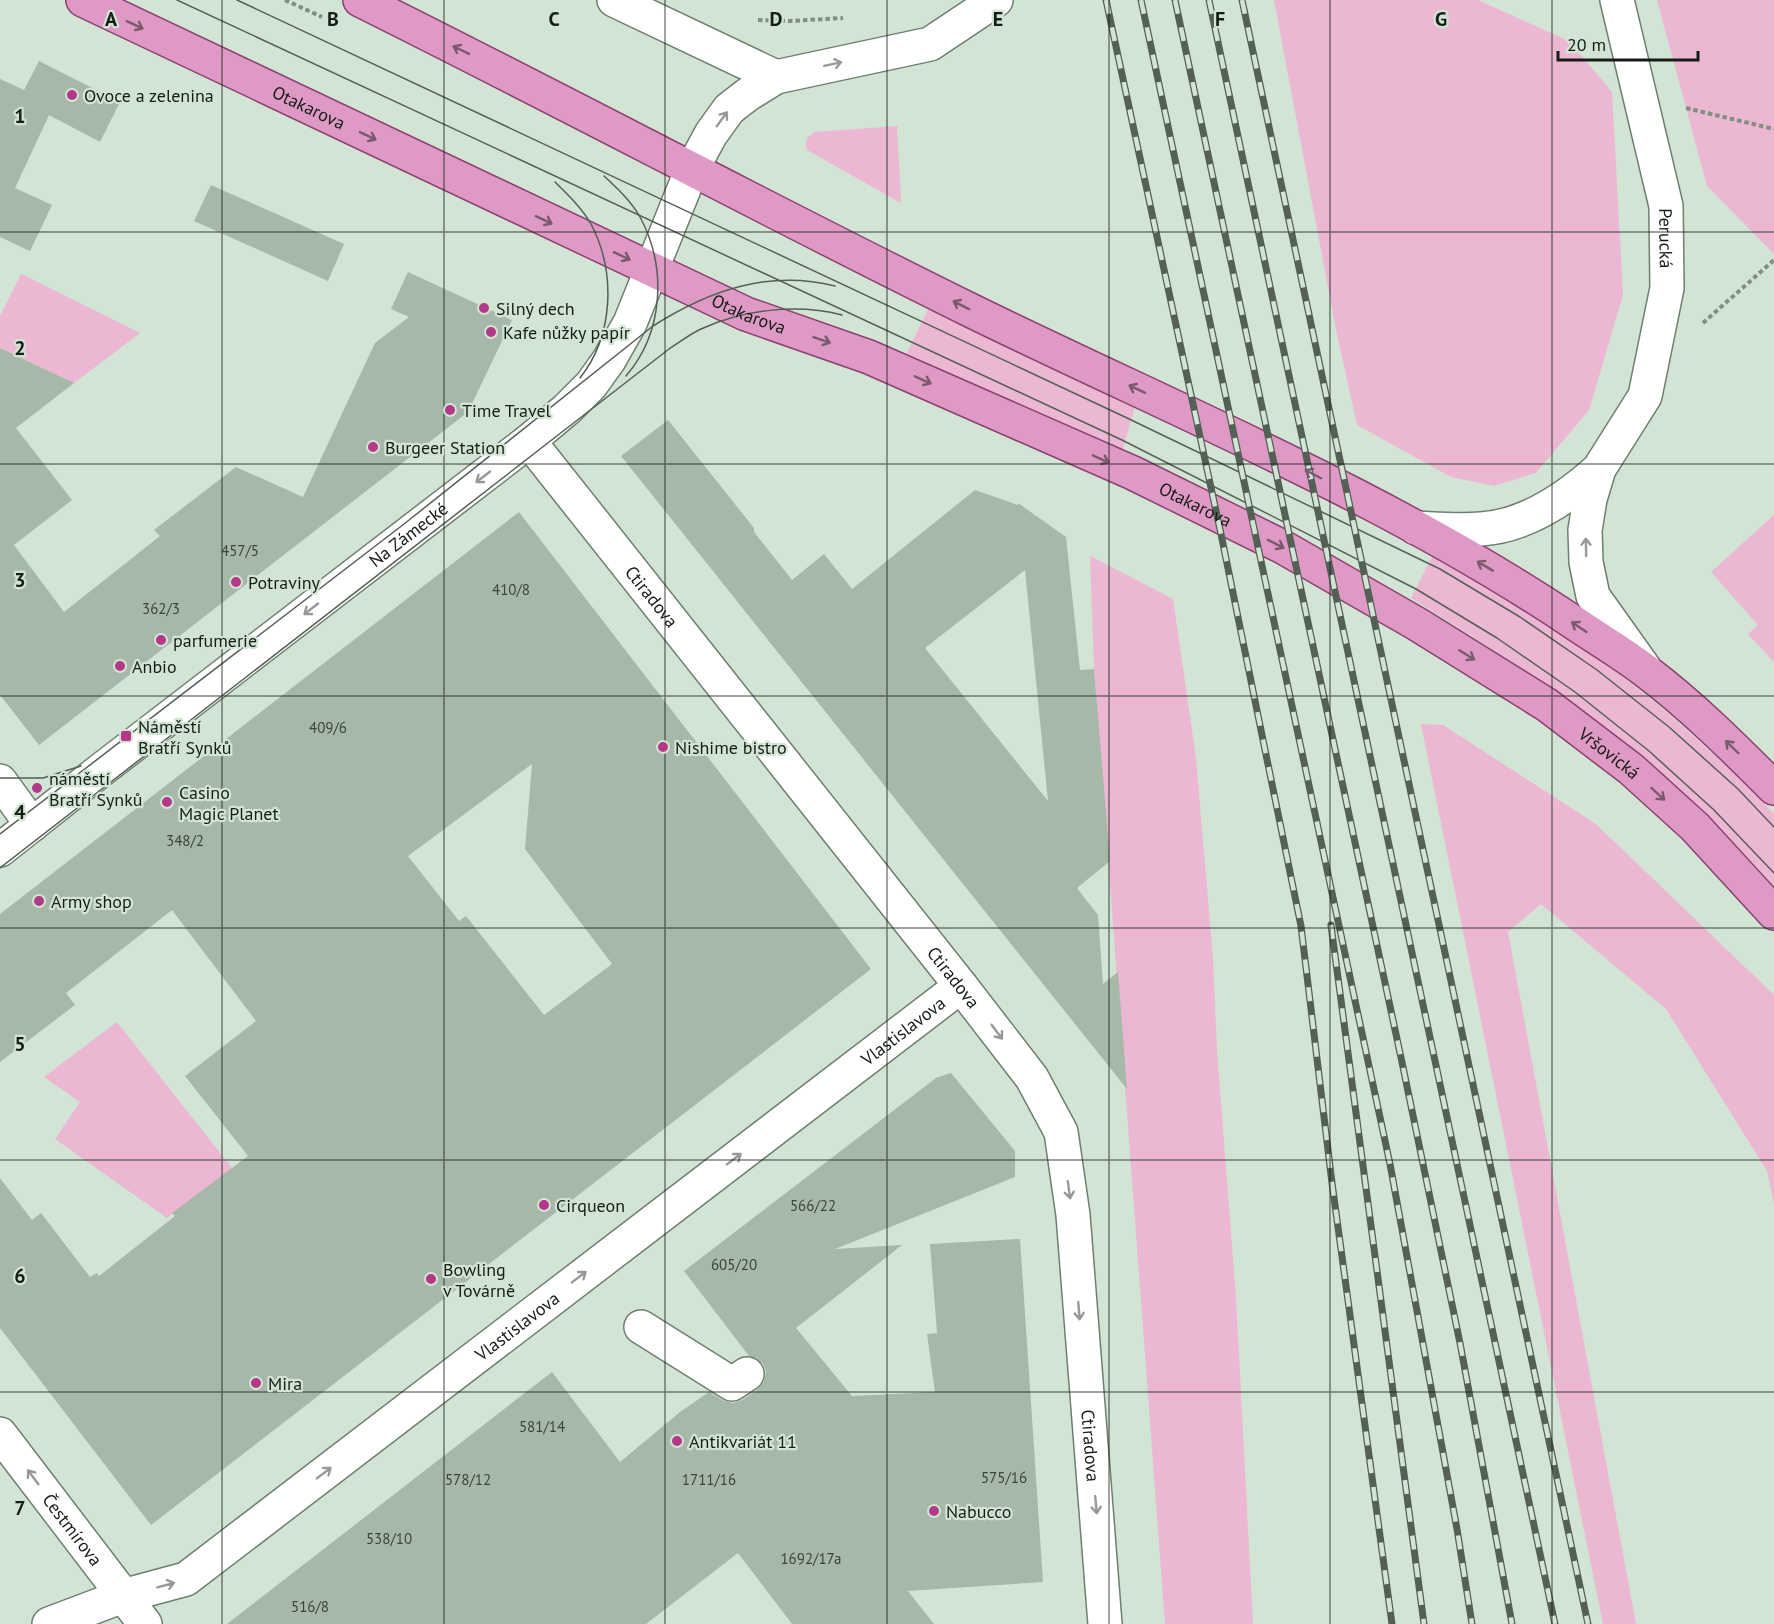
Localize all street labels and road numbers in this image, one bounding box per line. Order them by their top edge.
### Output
street label: Otakarova [269,80,349,134]
street label: Perucká [1655,208,1678,268]
street label: Otakarova [708,288,789,339]
street label: Otakarova [1155,476,1236,531]
street label: Na Zámecké [364,496,452,572]
street label: Ctiradova [620,561,683,632]
street label: Vršovická [1573,721,1645,784]
street label: Ctiradova [922,942,985,1013]
street label: Vlastislavova [855,991,950,1071]
street label: Vlastislavova [469,1286,564,1366]
street label: Ctiradova [1077,1408,1105,1482]
street label: Čestmírova [38,1489,108,1570]

